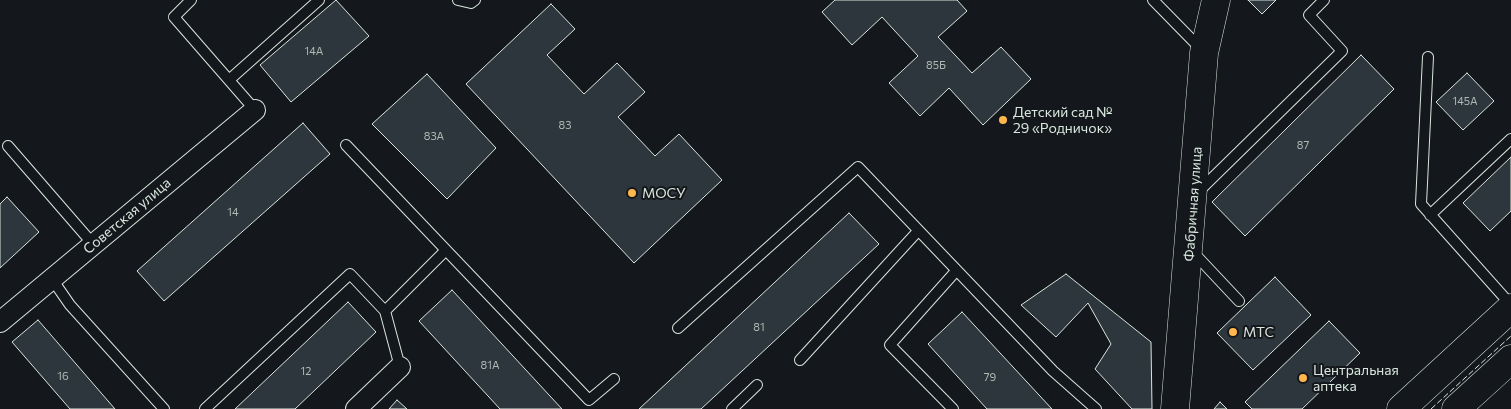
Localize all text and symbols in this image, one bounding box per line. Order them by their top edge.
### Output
house number: 14А [305,44,323,58]
house number: 85Б [926,58,946,72]
house number: 145А [1453,94,1477,108]
place label: Детский сад № 29 «Родничок» [1013,104,1112,136]
marker: Детский сад № 29 «Родничок» [997,114,1009,126]
house number: 83 [559,118,571,132]
house number: 83А [424,129,444,143]
house number: 87 [1297,138,1309,152]
street label: Фабричная улица [1181,146,1205,262]
street label: Советская улица [80,174,174,258]
place label: МОСУ [642,185,686,201]
marker: МОСУ [626,187,638,199]
house number: 14 [227,205,239,219]
house number: 81 [753,320,765,334]
place label: МТС [1243,324,1274,340]
marker: МТС [1227,326,1239,338]
house number: 81А [481,358,499,372]
place label: Центральная аптека [1313,362,1399,394]
house number: 12 [301,364,311,378]
house number: 16 [57,369,69,383]
house number: 79 [984,370,996,384]
marker: Центральная аптека [1297,372,1309,384]

